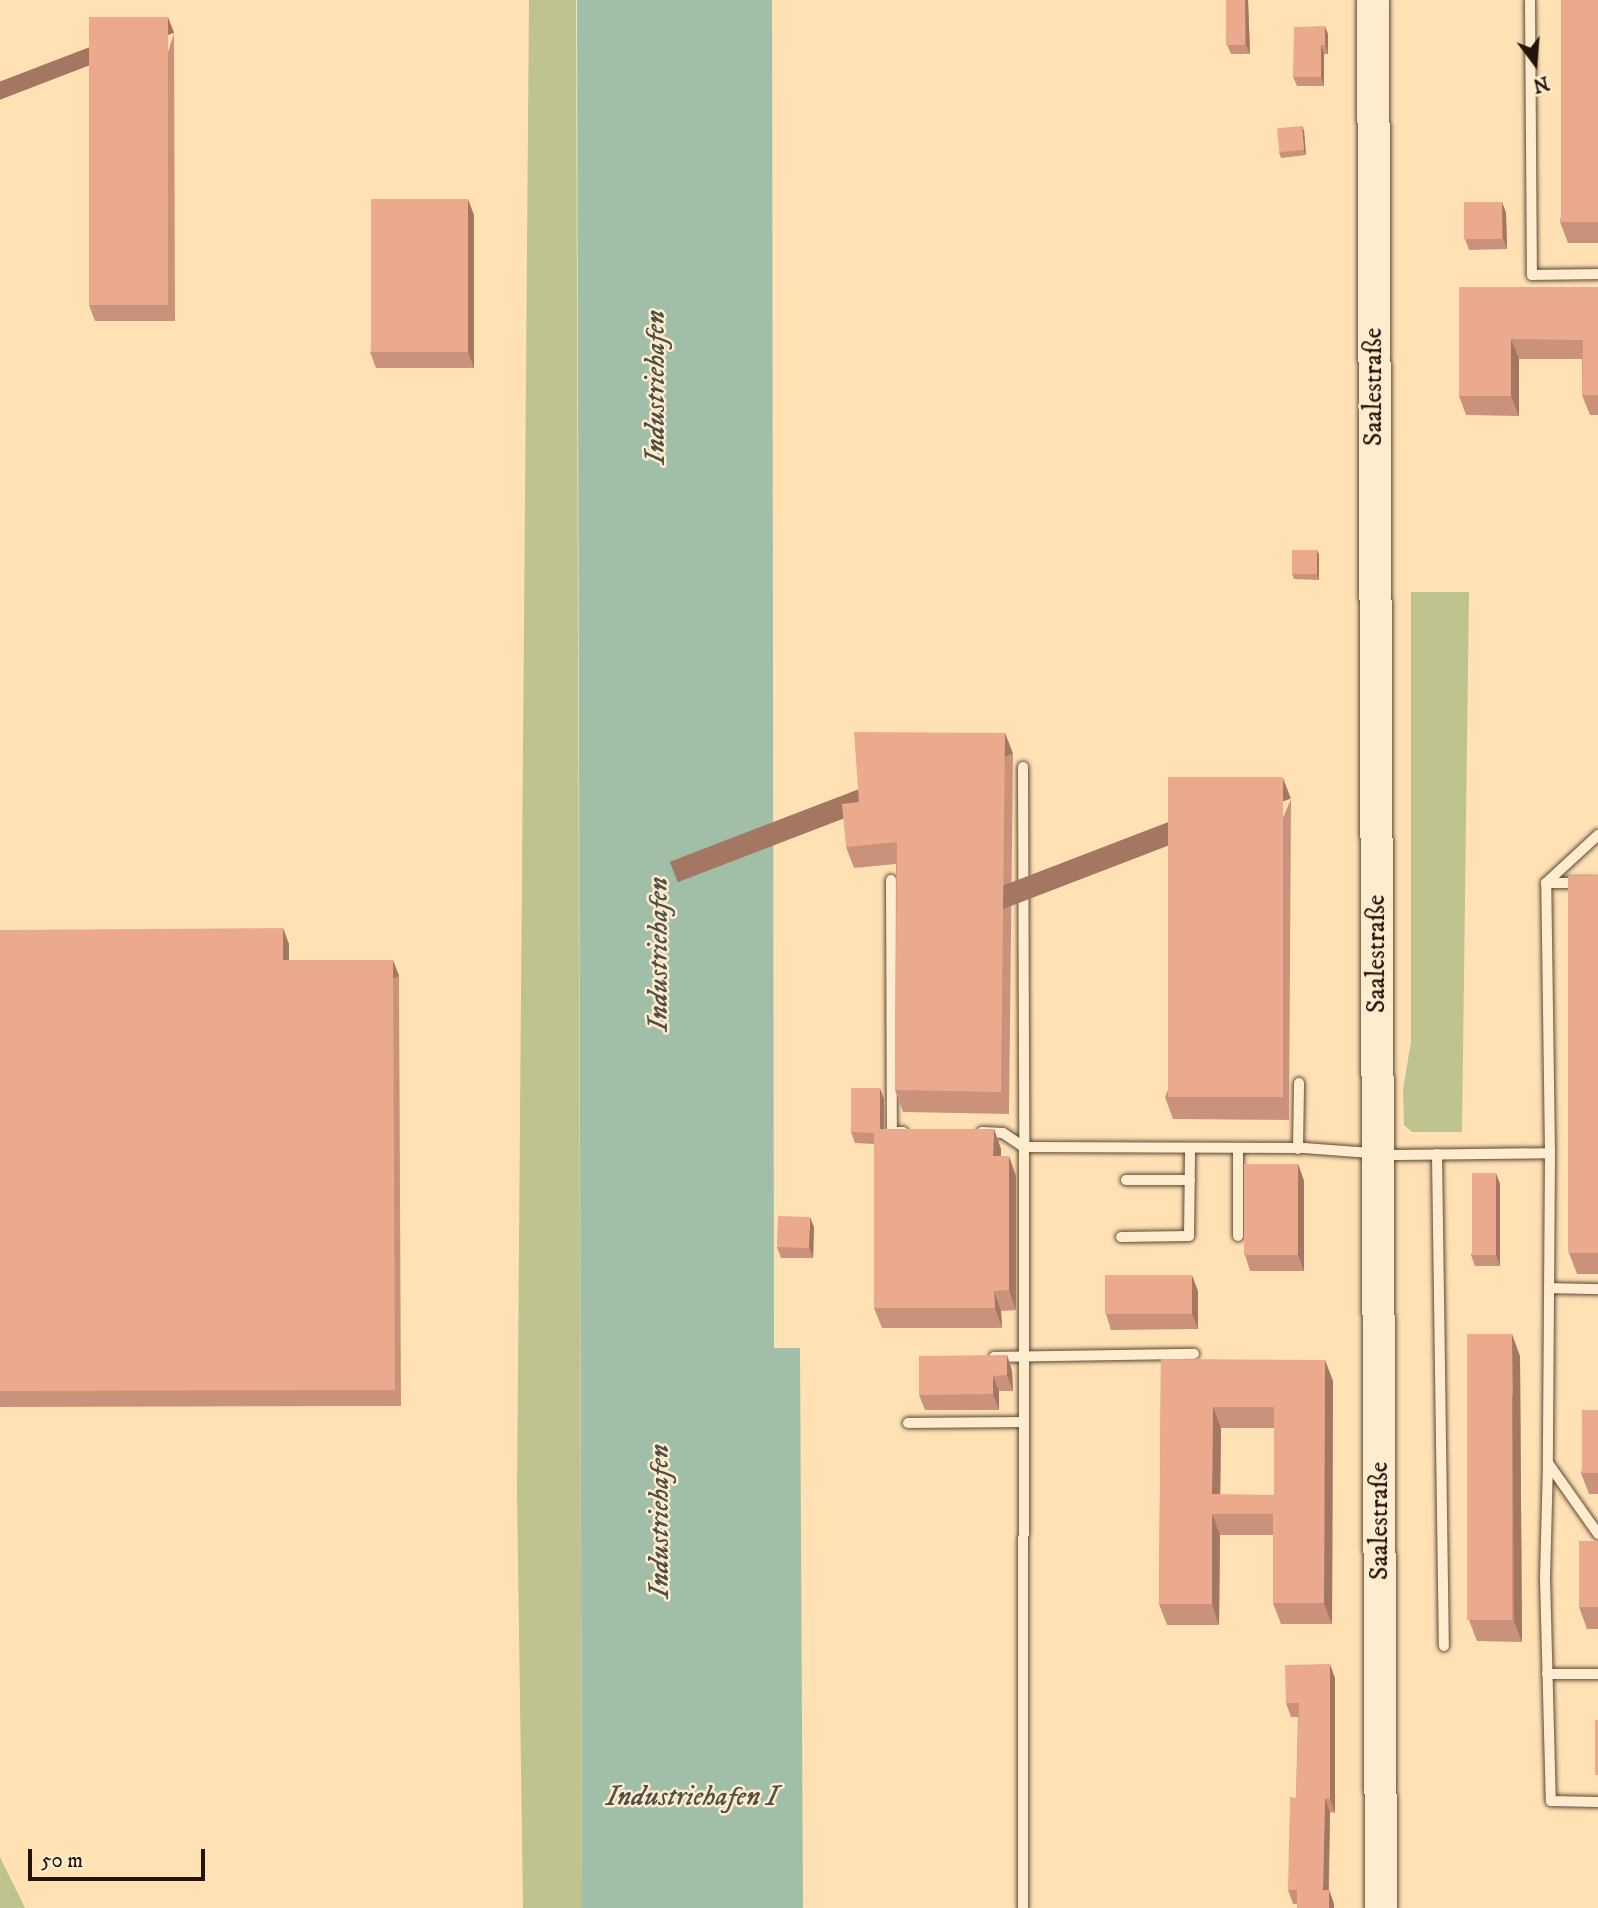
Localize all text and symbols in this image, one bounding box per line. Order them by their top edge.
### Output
north arrow [1500,28,1570,98]
text: N [1530,70,1552,97]
water label: Industriehafen [639,310,673,464]
street label: Saalestraße [1358,328,1390,446]
water label: Industriehafen [642,877,676,1031]
street label: Saalestraße [1361,895,1393,1013]
water label: Industriehafen [643,1444,677,1598]
street label: Saalestraße [1364,1462,1396,1580]
water label: Industriehafen I [606,1780,778,1814]
scale bar [32,1834,208,1878]
text: 50 m [41,1848,83,1874]

